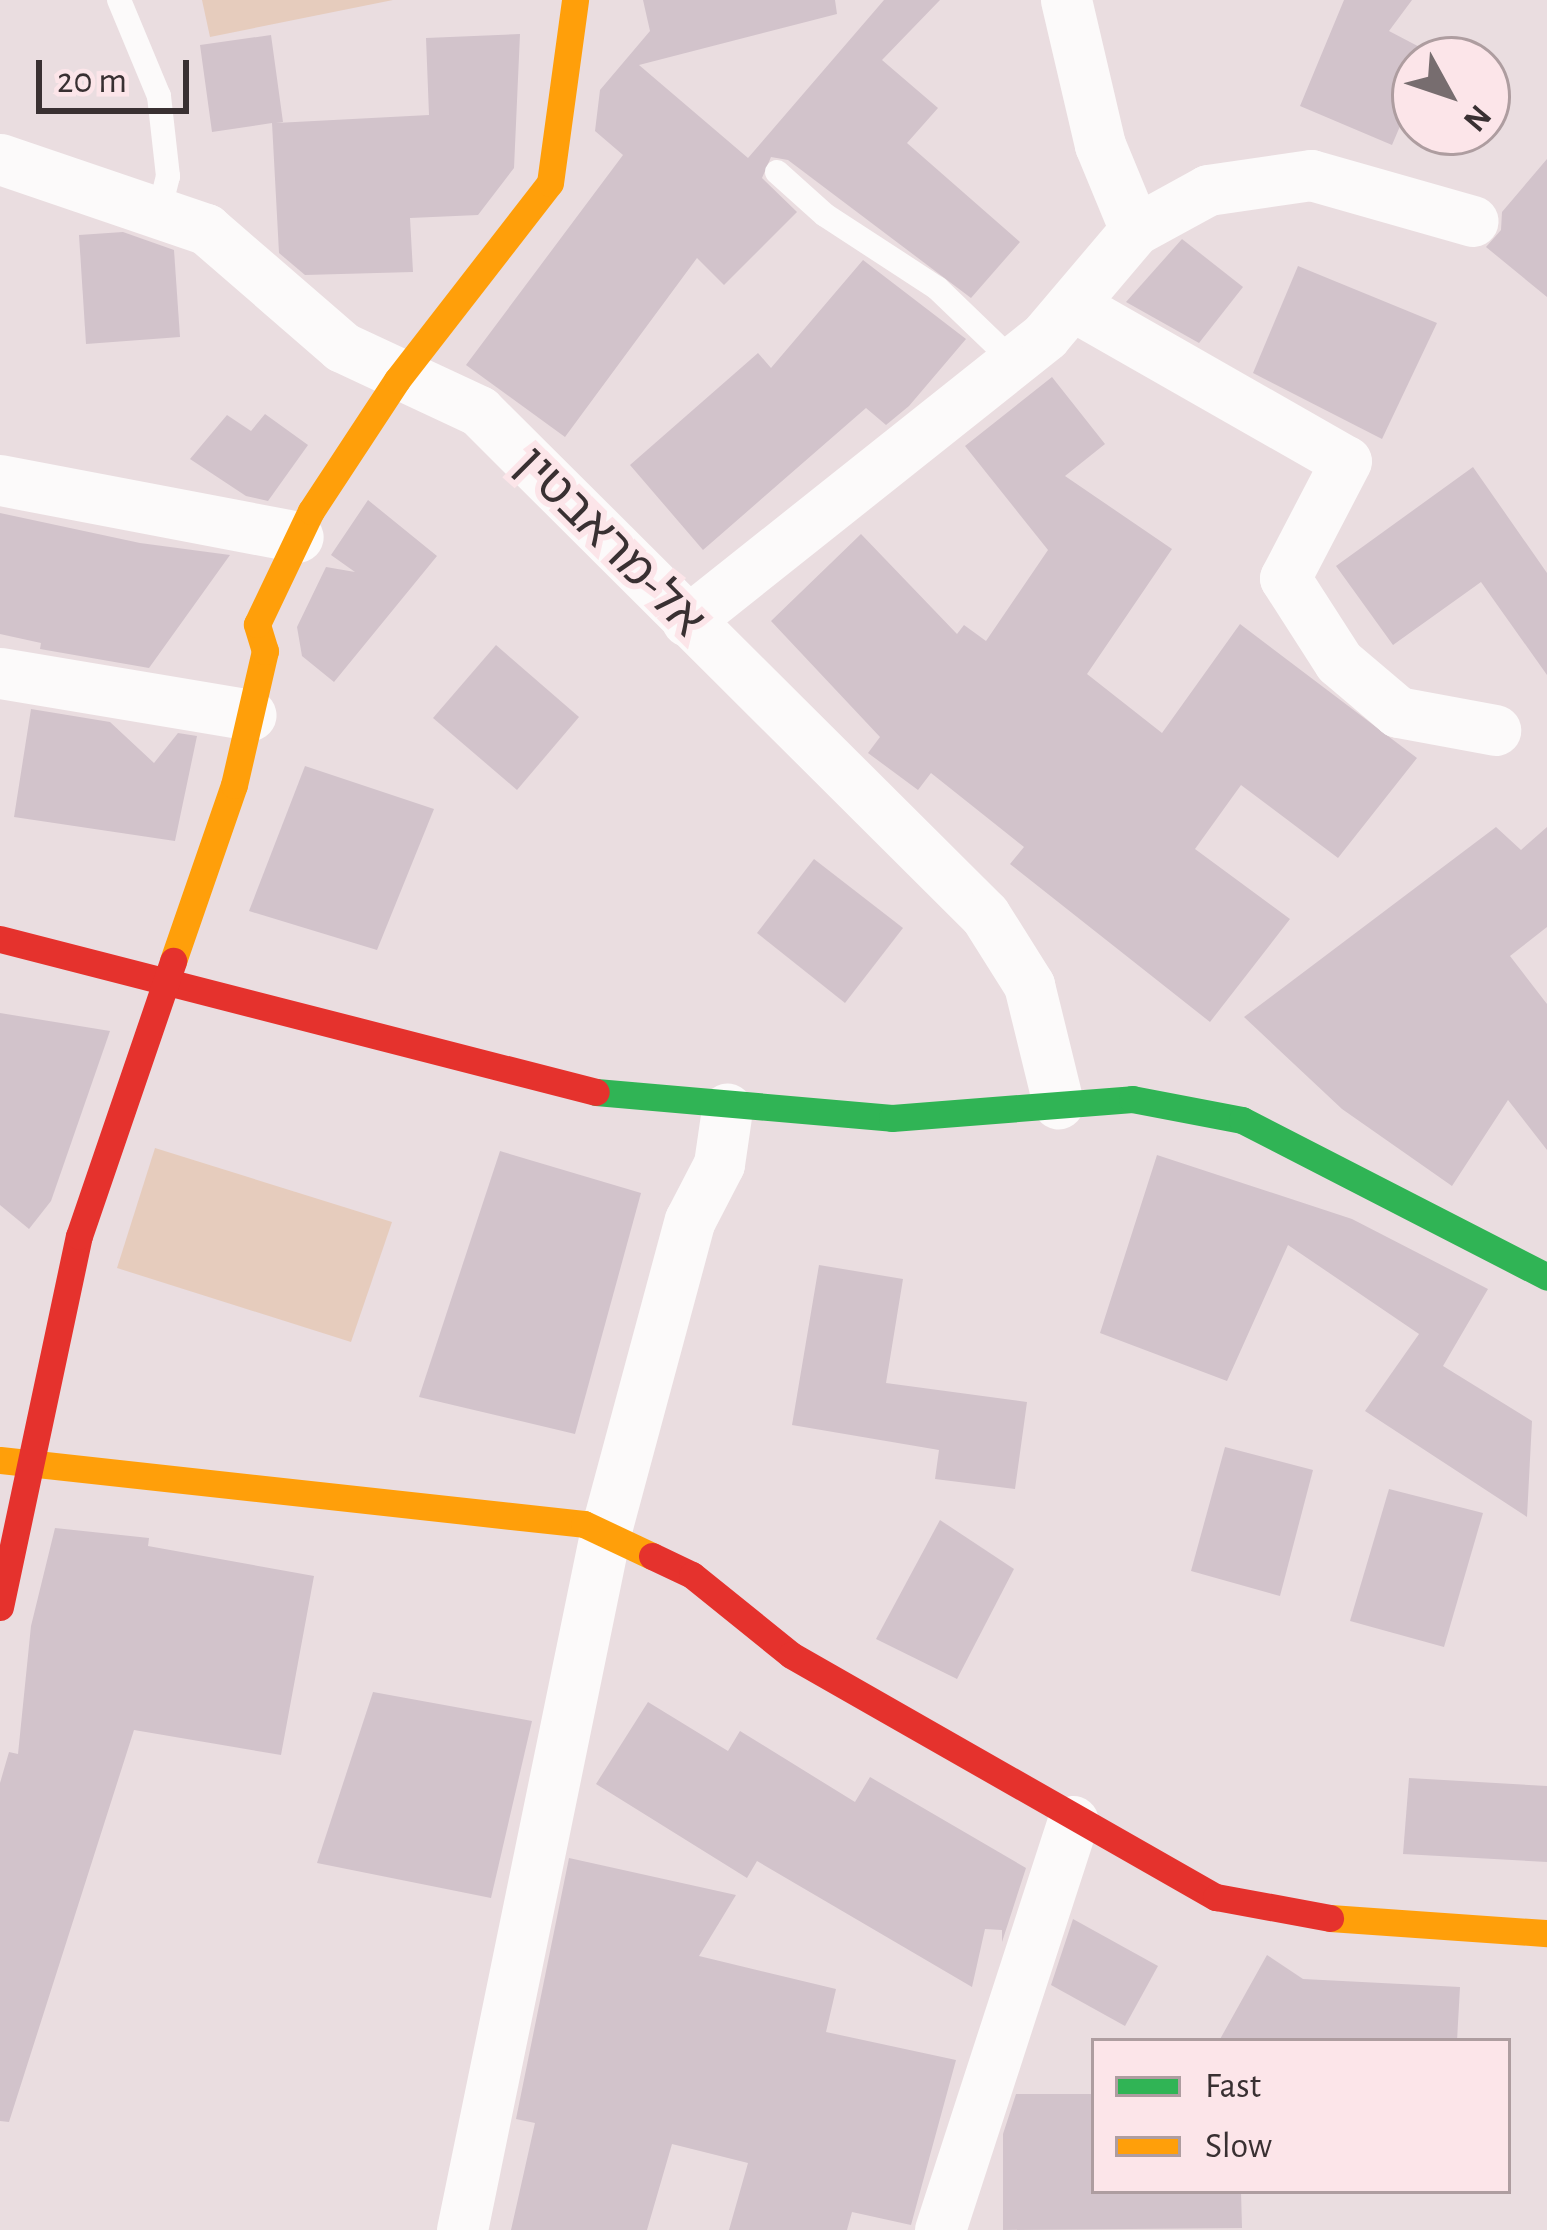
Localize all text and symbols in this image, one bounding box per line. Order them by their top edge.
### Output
scale bar [42,36,195,110]
north arrow [1391,36,1511,156]
text: 20 m [57,63,127,99]
text: N [1457,98,1497,137]
street label: אל-מראבטין [502,436,716,650]
legend [1091,2038,1511,2194]
text: Fast [1205,2068,1261,2104]
text: Slow [1205,2128,1272,2164]

